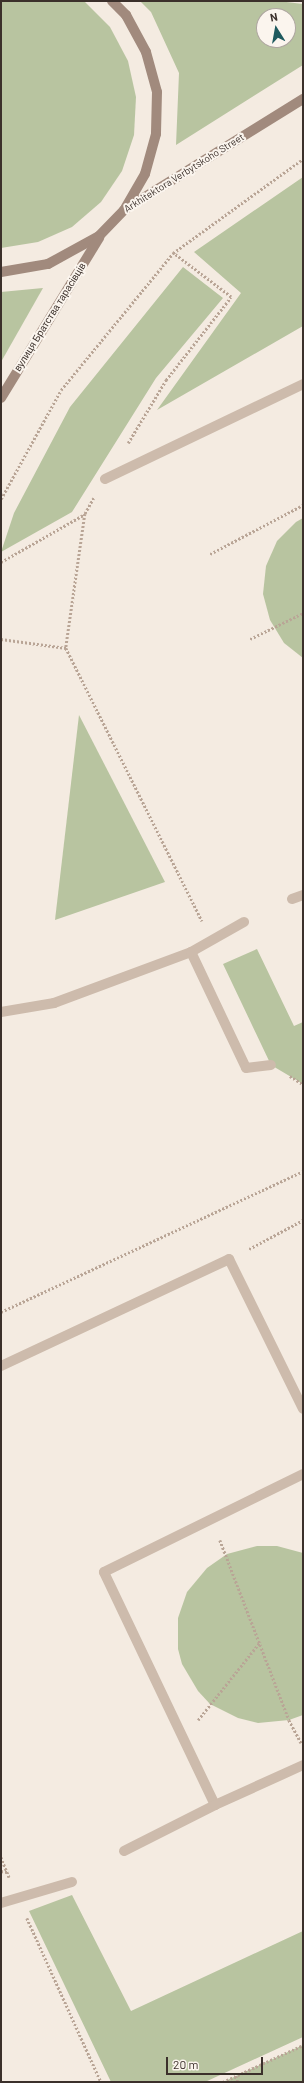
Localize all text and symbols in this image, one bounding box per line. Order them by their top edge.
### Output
north arrow [256,8,296,48]
text: N [269,10,279,24]
street label: Arkhitektora Verbytskoho Street [122,131,246,215]
street label: вулиця Братства тарасівців [12,261,88,373]
scale bar [168,2049,265,2075]
text: 20 m [173,2057,199,2071]

